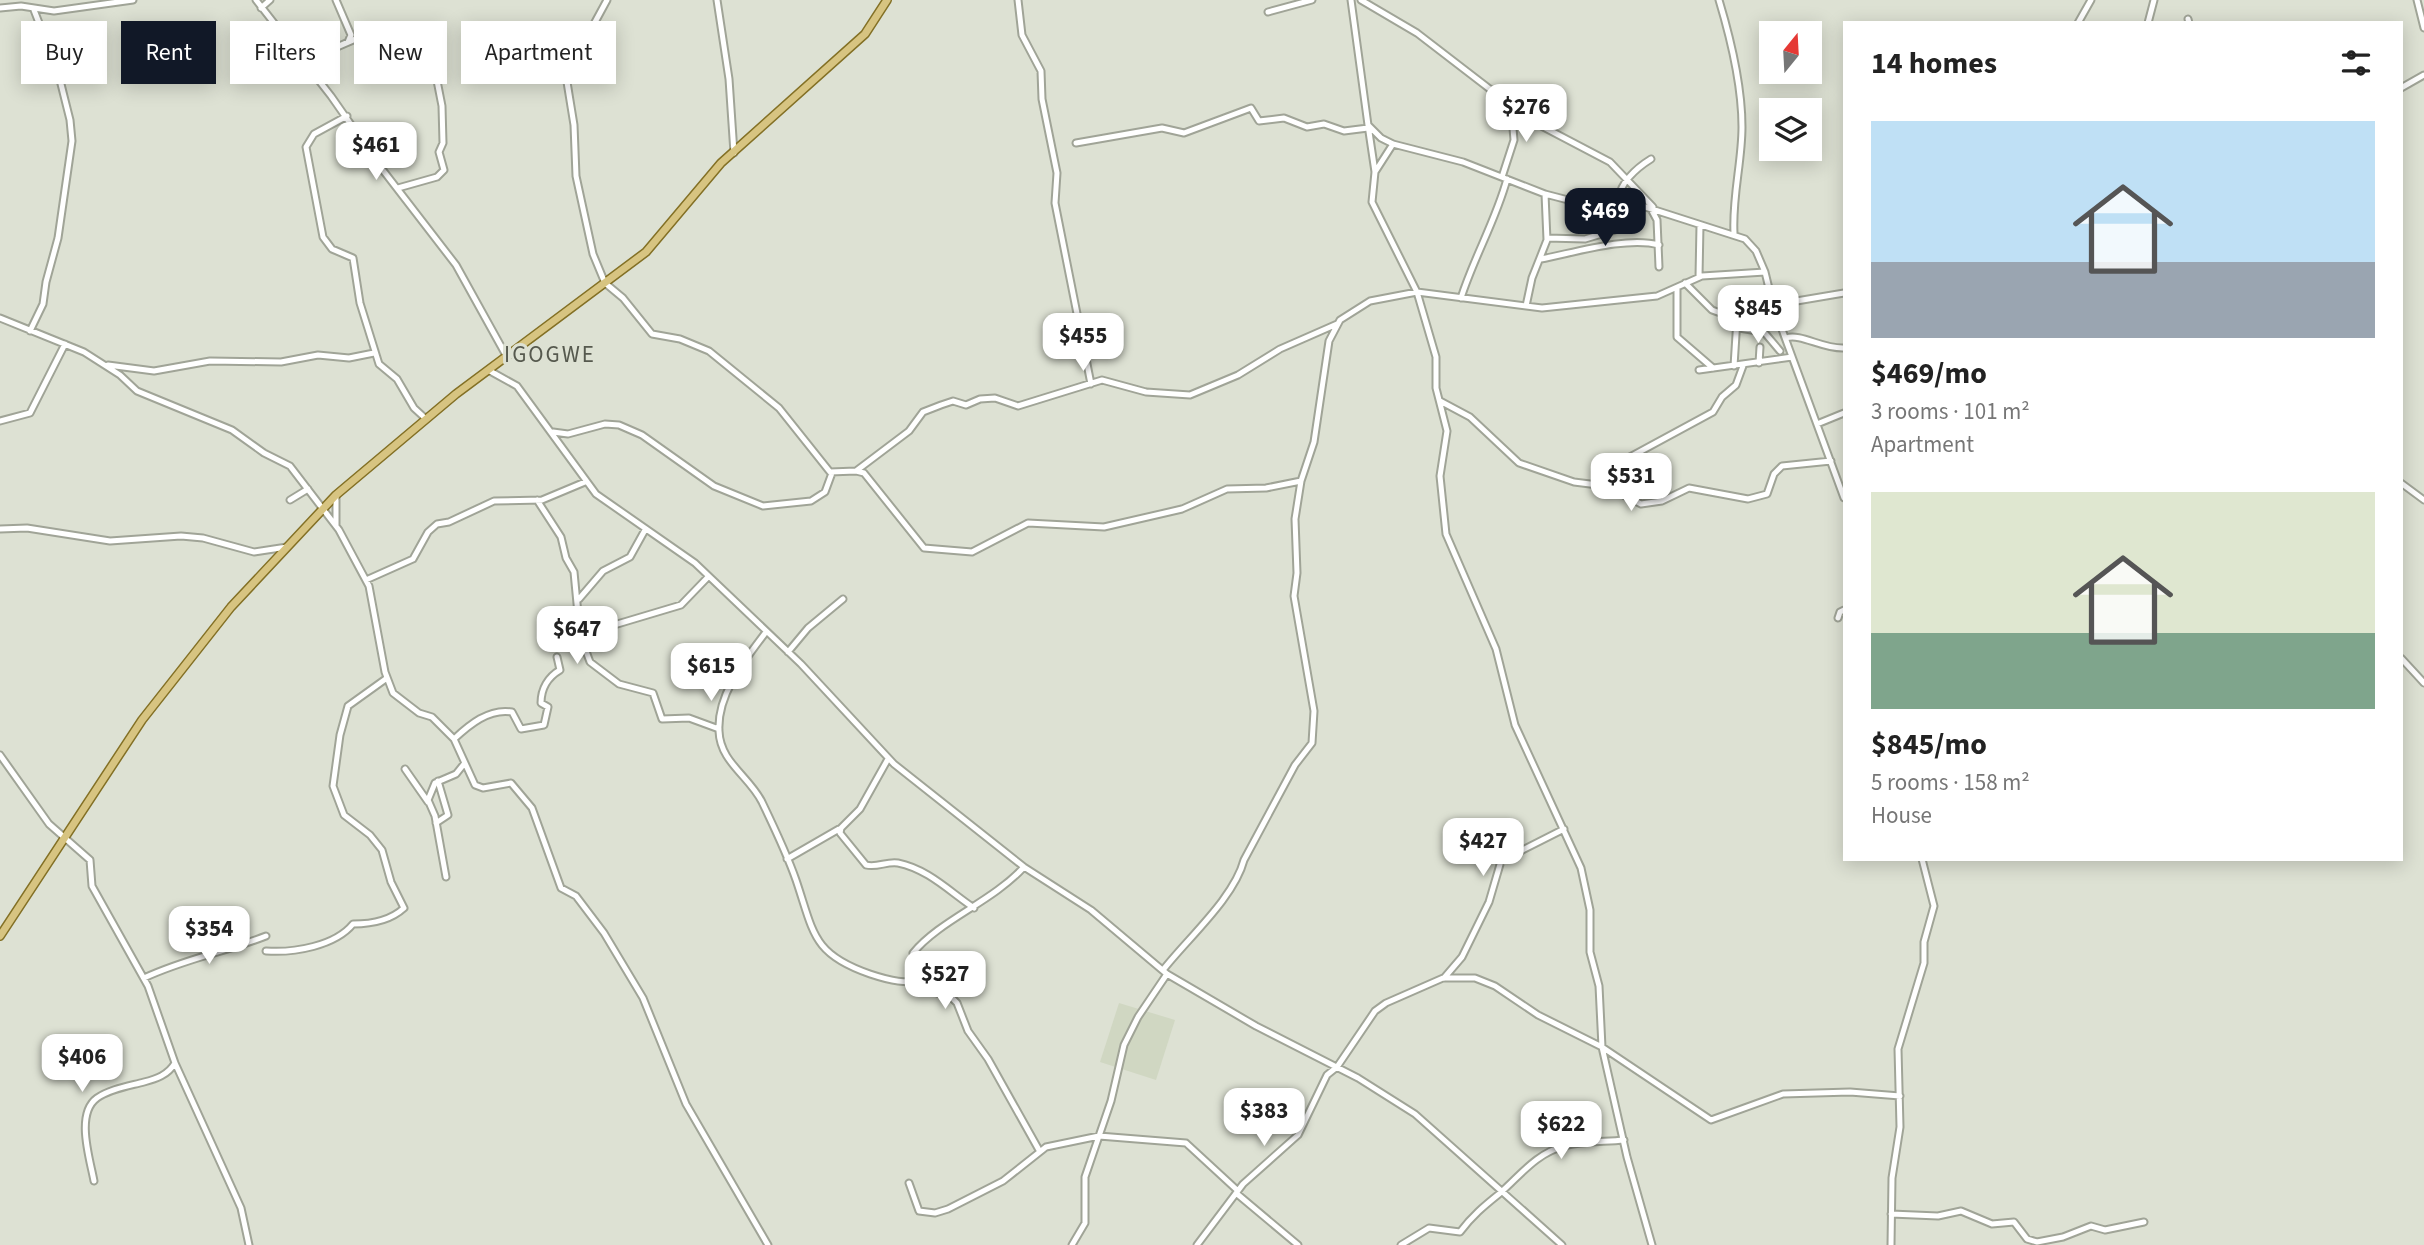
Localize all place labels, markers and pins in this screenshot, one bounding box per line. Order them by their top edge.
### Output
pin: $276 [1485,85,1567,144]
pin: $461 [335,122,417,182]
pin: $469 [1564,188,1646,248]
pin: $845 [1717,286,1799,345]
pin: $455 [1042,314,1124,373]
pin: $531 [1590,454,1672,513]
pin: $647 [536,606,618,666]
pin: $615 [670,644,752,703]
pin: $427 [1442,818,1524,878]
pin: $354 [168,906,250,966]
pin: $527 [904,951,986,1011]
pin: $406 [41,1034,123,1094]
pin: $383 [1223,1088,1305,1148]
pin: $622 [1520,1102,1602,1161]

